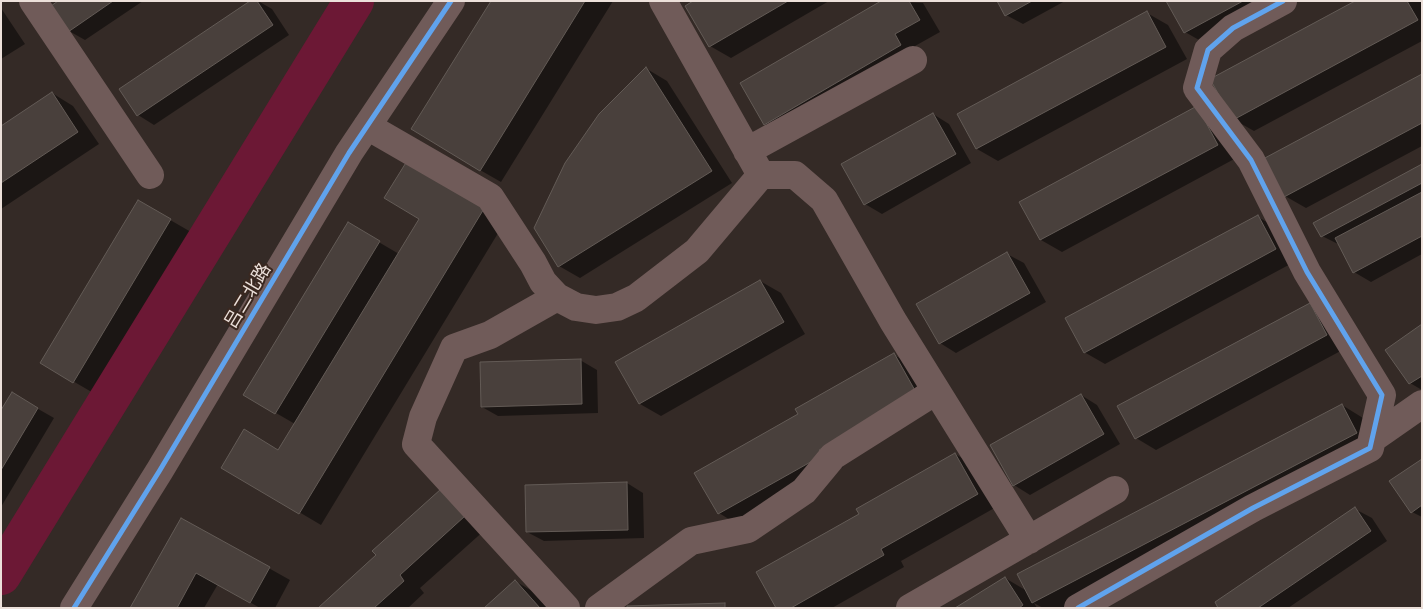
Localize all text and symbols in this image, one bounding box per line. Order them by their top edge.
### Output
street label: 吕二北路 [220,260,276,332]

